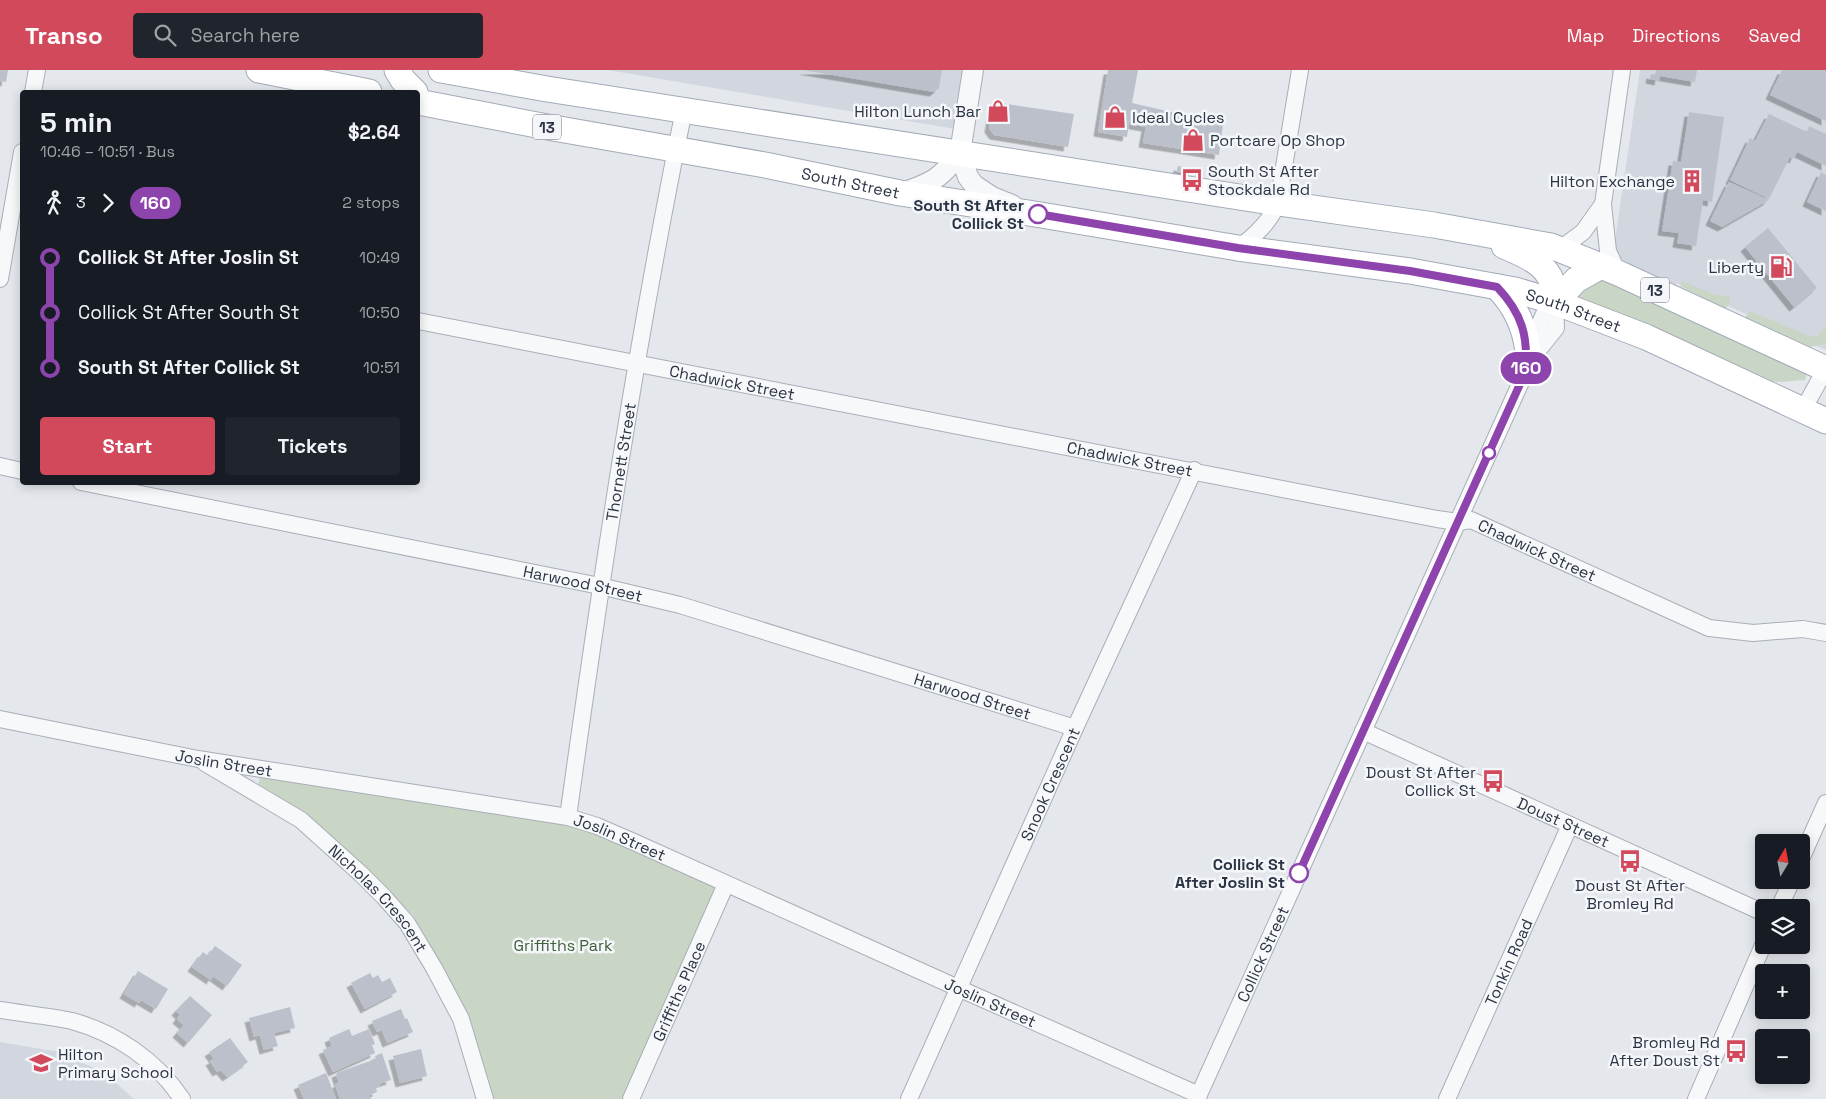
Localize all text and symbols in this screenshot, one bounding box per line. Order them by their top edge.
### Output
search box [133,13,483,58]
text: Transo [25,20,103,51]
icon: search [151,21,179,49]
text: Search here [191,23,300,48]
text: Map [1567,24,1604,47]
text: Directions [1632,24,1721,47]
text: Saved [1749,24,1801,47]
shop icon: Hilton Lunch Bar [985,98,1011,124]
place label: Hilton Lunch Bar [854,101,981,122]
text: 5 min [40,104,113,140]
shop icon: Ideal Cycles [1102,104,1128,130]
place label: Ideal Cycles [1132,107,1224,128]
road number: 13 [533,114,561,140]
text: $2.64 [348,120,400,145]
shop icon: Portcare Op Shop [1180,127,1206,153]
place label: Portcare Op Shop [1210,130,1345,151]
text: 10:46 – 10:51 · Bus [40,141,175,162]
place label: South St After Stockdale Rd [1208,161,1319,200]
street label: South Street [800,162,901,203]
bus stop icon: South St After Stockdale Rd [1179,167,1205,193]
building icon: Hilton Exchange [1679,168,1705,194]
place label: Hilton Exchange [1550,171,1675,192]
icon: walk [40,189,68,217]
icon: forward [94,189,122,217]
text: 160 [140,191,171,214]
text: 3 [76,192,86,213]
text: 2 stops [342,192,400,213]
place label: South St After Collick St [913,195,1024,234]
marker: South St After Collick St [1028,204,1048,224]
text: Collick St After Joslin St [78,245,299,270]
text: 10:49 [359,247,400,268]
fuel station icon: Liberty [1768,254,1794,280]
place label: Liberty [1708,257,1764,278]
road number: 13 [1641,278,1669,302]
street label: South Street [1523,283,1624,337]
text: Collick St After South St [78,300,299,325]
text: 10:50 [359,302,400,323]
line badge: 160 [1497,352,1555,384]
text: South St After Collick St [78,355,300,380]
text: 160 [1511,356,1541,379]
text: 10:51 [363,357,400,378]
street label: Chadwick Street [668,360,797,404]
street label: Thornett Street [601,401,640,523]
button: Start [40,417,215,475]
button: Tickets [225,417,400,475]
street label: Chadwick Street [1065,436,1194,481]
unlabelled marker [1482,446,1496,460]
street label: Chadwick Street [1475,514,1599,586]
street label: Harwood Street [521,560,645,606]
street label: Harwood Street [911,668,1034,724]
street label: Snook Crescent [1015,724,1084,844]
street label: Joslin Street [173,744,274,781]
place label: Doust St After Collick St [1366,762,1476,801]
bus stop icon: Doust St After Collick St [1480,768,1506,794]
street label: Doust Street [1514,792,1613,852]
street label: Joslin Street [571,809,669,865]
north arrow [1755,834,1810,889]
map controls [1755,834,1810,1084]
street label: Nicholas Crescent [324,839,433,956]
bus stop icon: Doust St After Bromley Rd [1617,848,1643,874]
place label: Collick St After Joslin St [1175,854,1285,893]
marker: Collick St After Joslin St [1289,863,1309,883]
place label: Doust St After Bromley Rd [1575,875,1685,914]
button: layers [1755,899,1810,954]
street label: Collick Street [1232,903,1293,1005]
street label: Tonkin Road [1480,915,1537,1009]
park label: Griffiths Park [513,935,613,956]
street label: Griffiths Place [647,938,710,1045]
button: + [1755,964,1810,1019]
street label: Joslin Street [941,973,1039,1032]
button: − [1755,1029,1810,1084]
place label: Bromley Rd After Doust St [1610,1032,1720,1071]
bus stop icon: Bromley Rd After Doust St [1723,1038,1749,1064]
place label: Hilton Primary School [58,1044,173,1083]
school or university icon: Hilton Primary School [28,1050,54,1076]

